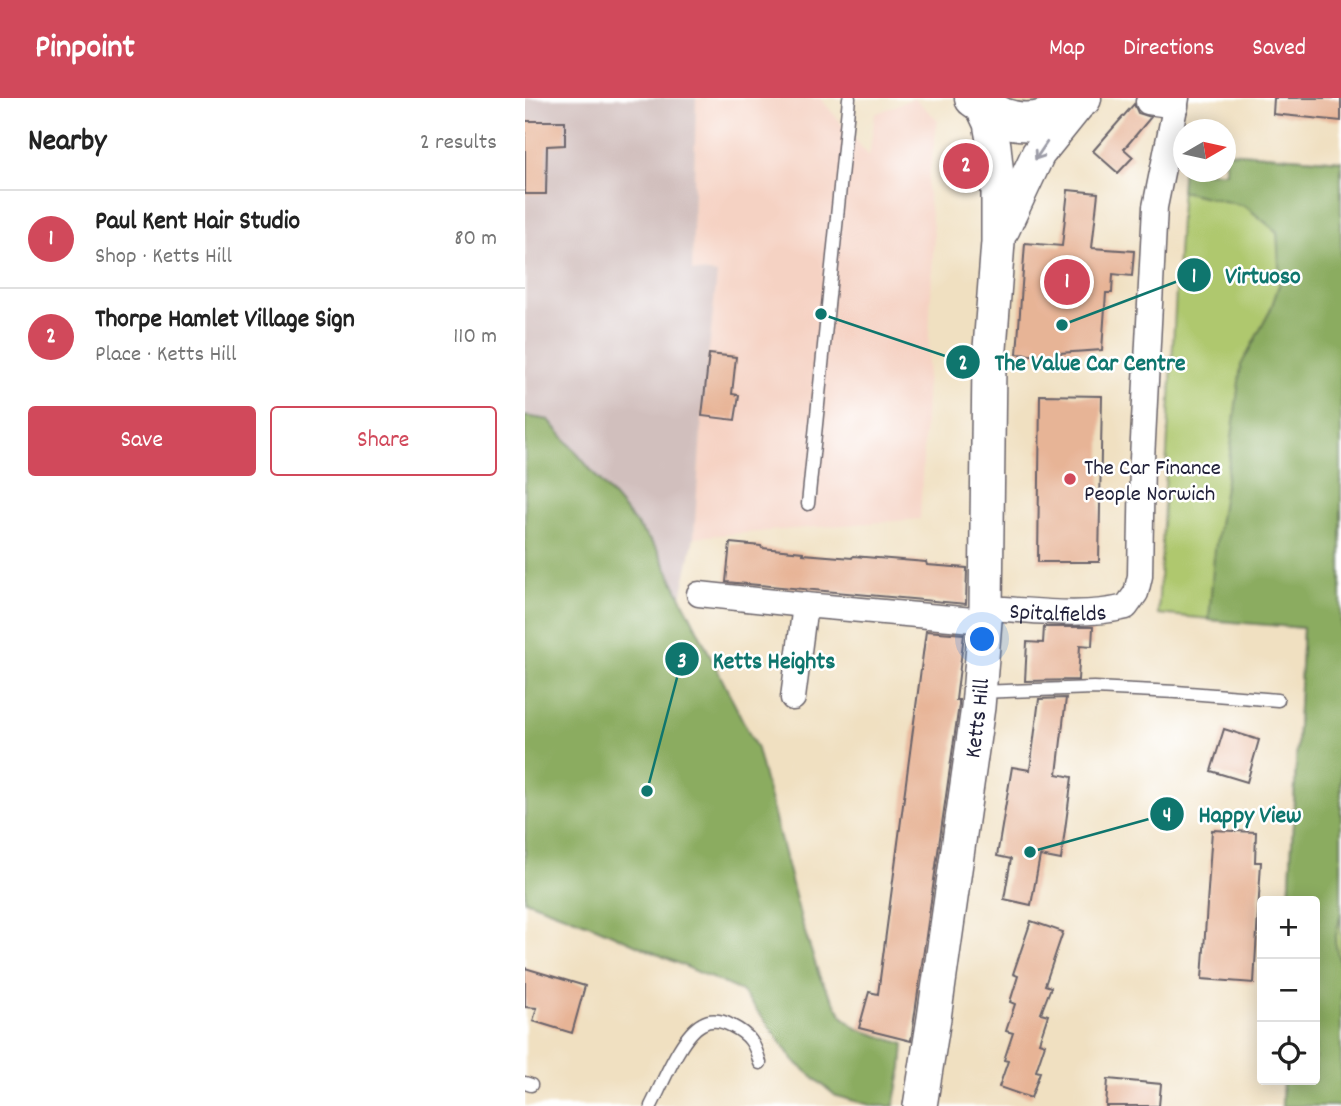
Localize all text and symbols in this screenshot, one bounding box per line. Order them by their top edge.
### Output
text: Pinpoint [35,26,135,73]
text: Map [1049,32,1085,66]
text: Directions [1123,32,1214,66]
text: Saved [1252,32,1306,66]
north arrow [1173,119,1236,182]
text: Nearby [28,122,106,165]
text: 2 results [420,127,497,160]
pin: 2 [943,140,989,192]
one-way arrow [1034,141,1048,161]
text: Paul Kent Hair Studio [95,204,300,241]
text: 1 [48,223,54,256]
text: 80 m [454,223,497,256]
text: Shop · Ketts Hill [95,241,232,274]
callout: Virtuoso [1176,252,1315,297]
pin: 1 [1044,256,1090,308]
text: Virtuoso [1225,261,1301,295]
text: 1 [1192,263,1196,293]
text: Thorpe Hamlet Village Sign [95,302,355,339]
text: 2 [46,321,56,354]
text: 110 m [453,321,497,354]
text: Place · Ketts Hill [95,339,236,372]
callout: The Value Car Centre [945,340,1199,385]
text: The Value Car Centre [995,348,1186,382]
text: 2 [958,350,968,380]
button: Save [28,406,256,476]
button: Share [270,406,497,476]
place label: The Car Finance People Norwich [1084,453,1221,512]
marker: The Car Finance People Norwich [1062,471,1078,487]
street label: Spitalfields [1008,596,1108,633]
your location [965,622,999,656]
callout: Ketts Heights [664,637,850,682]
text: Ketts Heights [713,646,835,680]
text: 3 [677,648,687,678]
street label: Ketts Hill [958,677,1000,760]
callout: Happy View [1150,791,1315,836]
text: Happy View [1199,800,1301,834]
text: 4 [1163,802,1171,832]
map controls [1257,896,1320,1085]
button: + [1257,896,1320,959]
button: − [1257,959,1320,1022]
button: locate [1257,1022,1320,1085]

